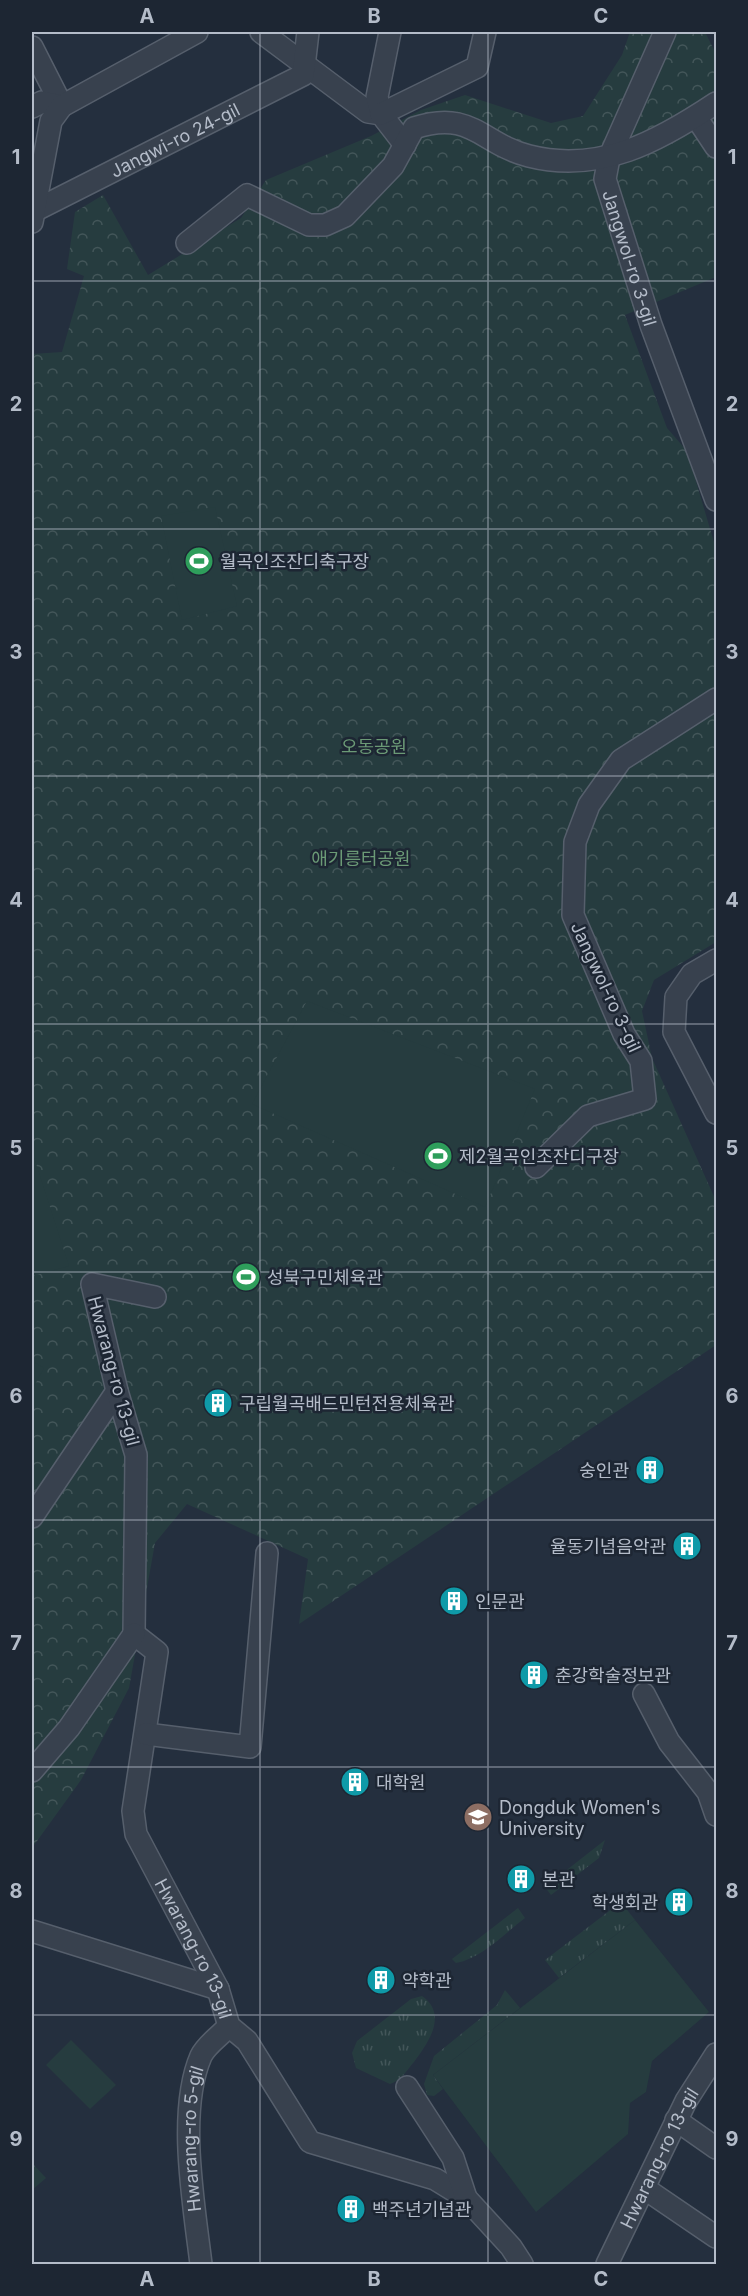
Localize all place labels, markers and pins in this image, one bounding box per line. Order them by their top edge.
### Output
sports icon: 월곡인조잔디축구장 [183,545,215,577]
place label: 월곡인조잔디축구장 [220,551,369,572]
sports icon: 제2월곡인조잔디구장 [422,1140,454,1172]
place label: 제2월곡인조잔디구장 [459,1146,619,1167]
sports icon: 성북구민체육관 [230,1261,262,1293]
place label: 성북구민체육관 [267,1267,383,1288]
building icon: 구립월곡배드민턴전용체육관 [202,1387,234,1419]
place label: 구립월곡배드민턴전용체육관 [239,1393,455,1414]
building icon: 숭인관 [634,1454,666,1486]
place label: 숭인관 [579,1460,629,1481]
building icon: 율동기념음악관 [671,1530,703,1562]
place label: 율동기념음악관 [550,1536,666,1557]
building icon: 인문관 [438,1585,470,1617]
place label: 인문관 [475,1591,525,1612]
building icon: 춘강학술정보관 [518,1659,550,1691]
place label: 춘강학술정보관 [555,1665,671,1686]
building icon: 대학원 [339,1766,371,1798]
place label: 대학원 [376,1772,426,1793]
place label: Dongduk Women's University [499,1797,660,1839]
school or university icon: Dongduk Women's University [462,1801,494,1833]
building icon: 본관 [505,1863,537,1895]
place label: 본관 [542,1869,576,1890]
building icon: 학생회관 [663,1886,695,1918]
place label: 학생회관 [592,1892,658,1913]
building icon: 약학관 [365,1964,397,1996]
place label: 약학관 [402,1970,452,1991]
building icon: 백주년기념관 [335,2193,367,2225]
place label: 백주년기념관 [372,2199,472,2220]

